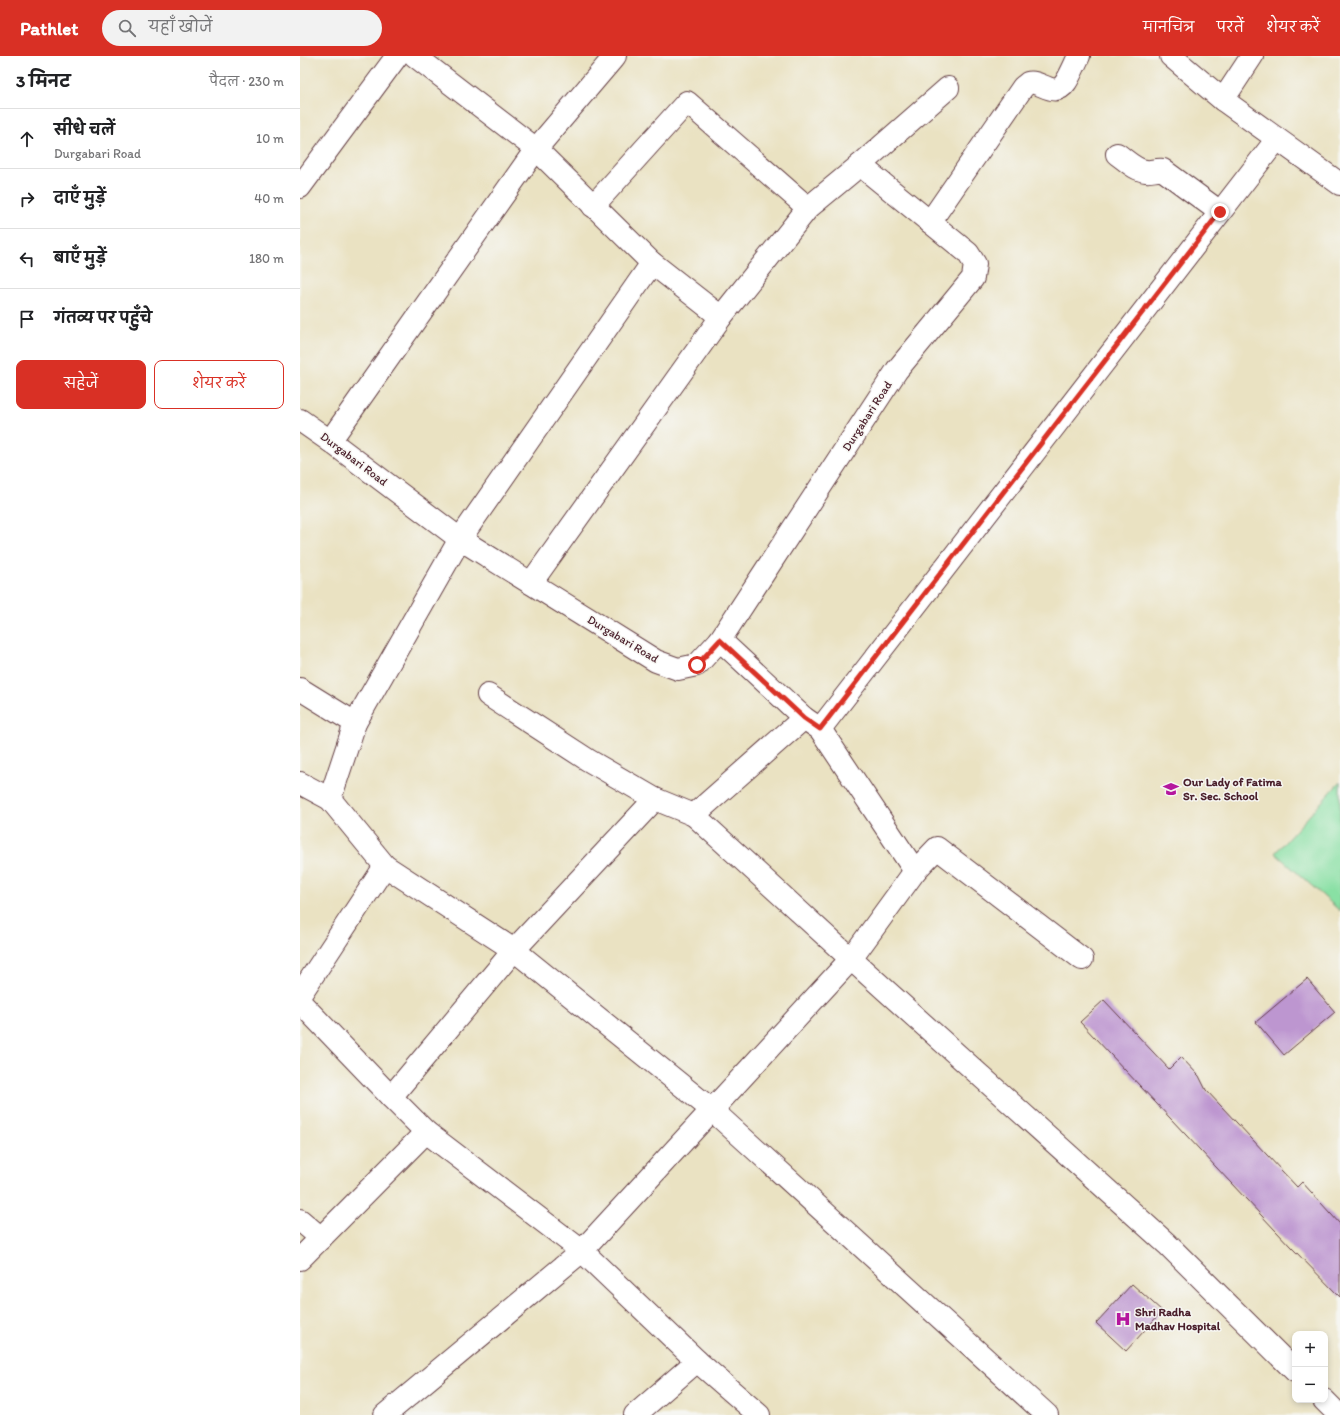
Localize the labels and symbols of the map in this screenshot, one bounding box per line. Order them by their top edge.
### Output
route end [1211,203,1229,221]
street label: Durgabari Road [839,378,895,454]
street label: Durgabari Road [318,429,391,489]
street label: Durgabari Road [585,612,662,666]
route start [688,656,706,674]
place label: Our Lady of Fatima Sr. Sec. School [1183,775,1283,803]
school or university icon: Our Lady of Fatima Sr. Sec. School [1162,780,1180,798]
place label: Shri Radha Madhav Hospital [1135,1305,1221,1334]
hospital icon: Shri Radha Madhav Hospital [1114,1310,1132,1328]

